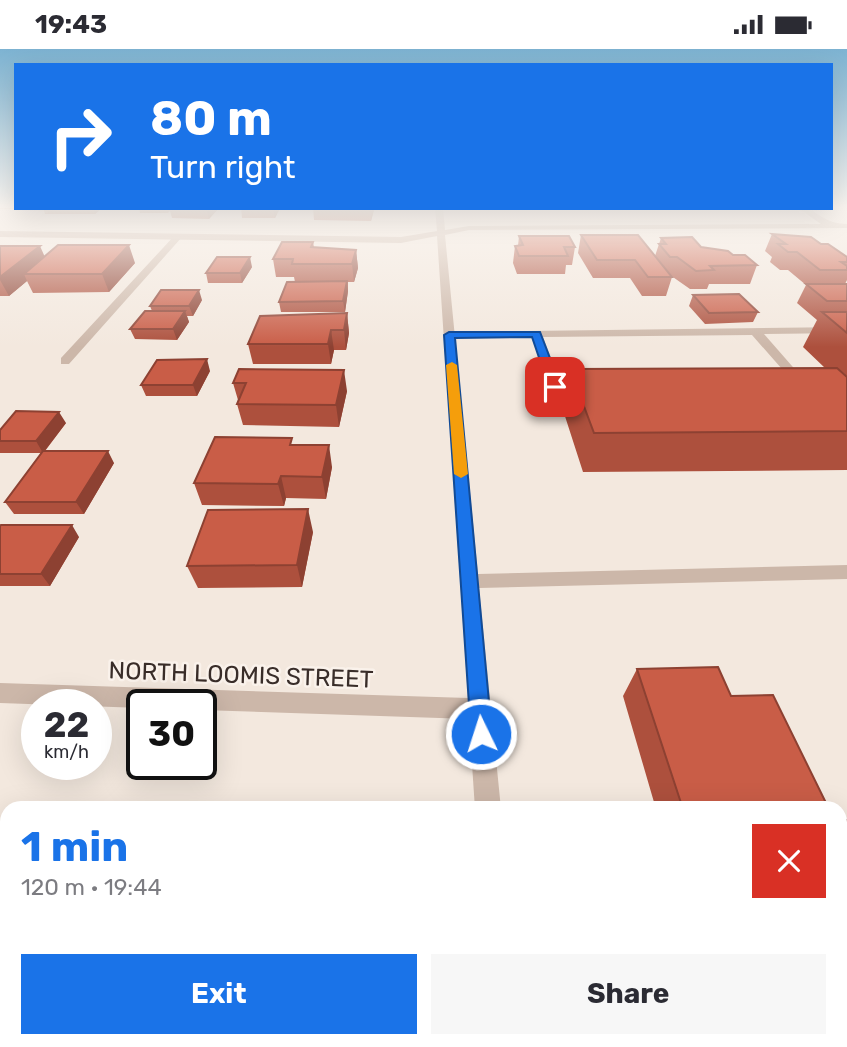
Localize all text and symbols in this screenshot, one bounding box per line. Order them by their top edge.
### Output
text: 19:43 [35,9,107,40]
text: 80 m [150,89,272,147]
icon: right [35,91,126,182]
text: Turn right [150,148,295,186]
pin [525,357,585,417]
icon: arrive [536,368,574,406]
street label: NORTH LOOMIS STREET [108,656,374,694]
speed limit sign: 30 [126,689,217,780]
position arrow [444,697,518,771]
text: 22 [44,704,89,746]
text: km/h [44,741,89,763]
text: 1 min [21,822,128,872]
button: close [752,824,826,898]
text: 120 m · 19:44 [21,873,162,901]
button: Exit [21,954,417,1034]
button: Share [431,954,826,1034]

